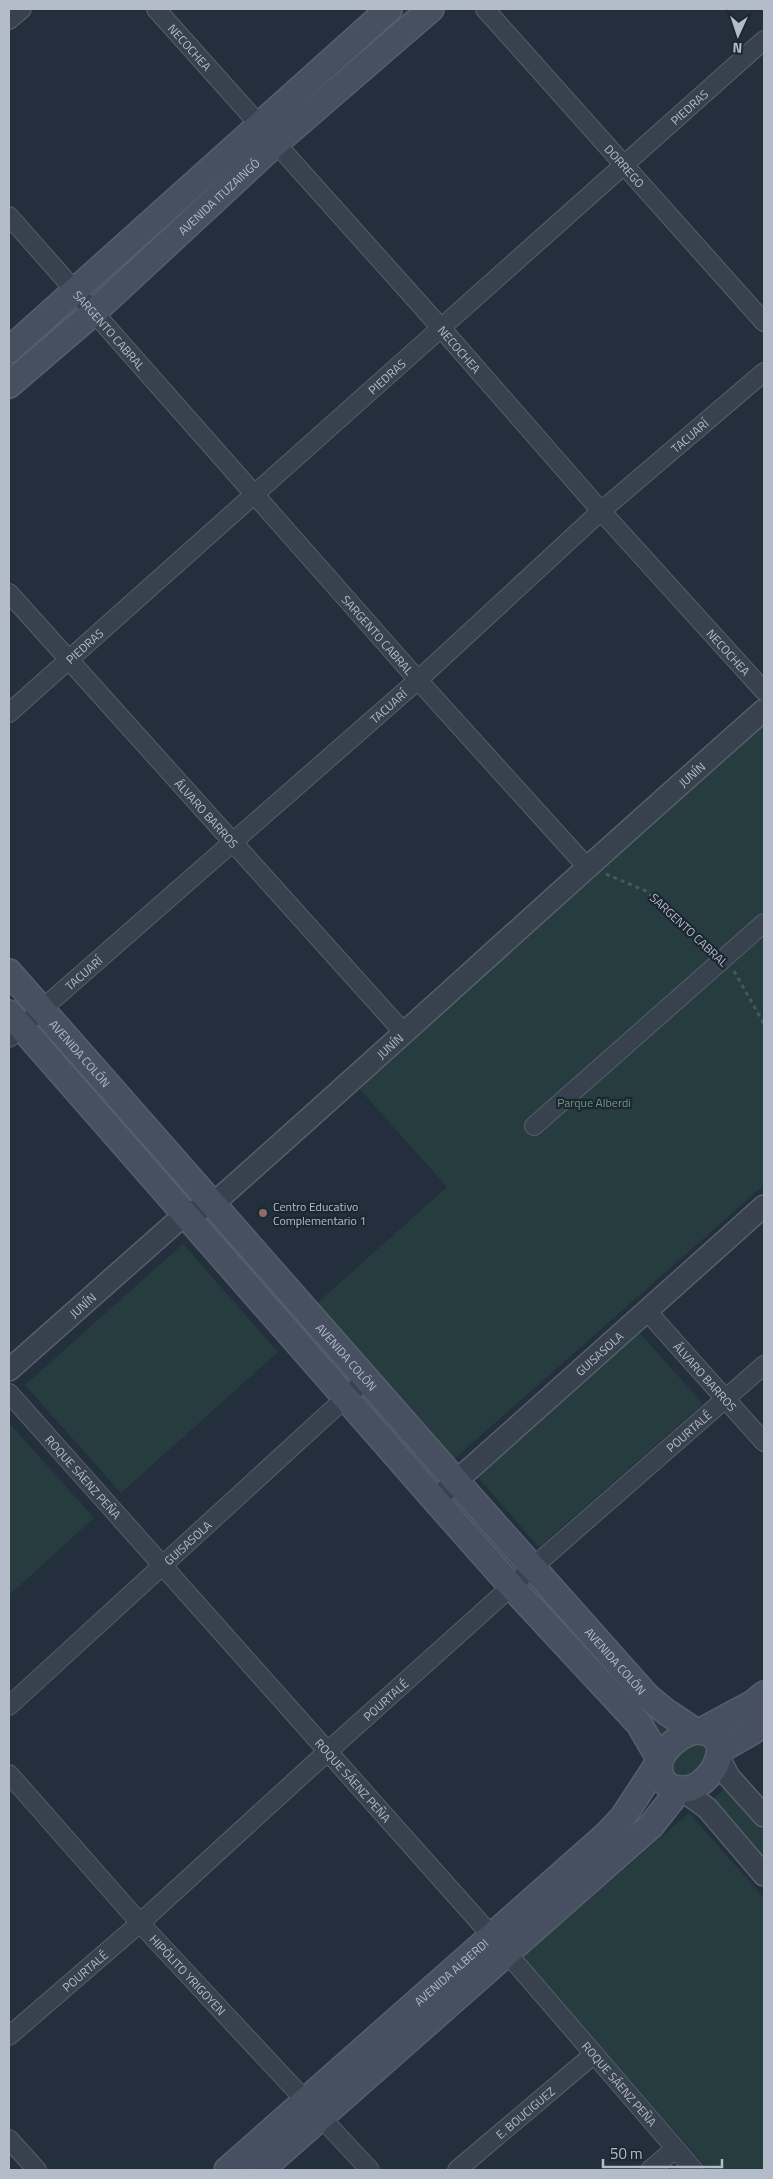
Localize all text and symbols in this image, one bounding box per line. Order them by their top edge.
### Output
north arrow [713,10,763,60]
street label: NECOCHEA [164,19,216,75]
text: N [732,38,743,59]
street label: PIEDRAS [666,85,712,129]
street label: DORREGO [600,140,649,192]
street label: AVENIDA ITUZAINGÓ [173,153,264,239]
street label: SARGENTO CABRAL [69,286,150,374]
street label: NECOCHEA [434,321,486,377]
street label: PIEDRAS [363,354,410,398]
street label: TACUARÍ [666,413,713,457]
street label: SARGENTO CABRAL [337,590,419,679]
street label: PIEDRAS [61,624,108,668]
street label: NECOCHEA [702,624,755,680]
street label: TACUARÍ [365,684,412,728]
street label: JUNÍN [674,757,709,791]
street label: ÁLVARO BARROS [170,774,243,852]
street label: SARGENTO CABRAL [646,889,733,972]
street label: TACUARÍ [61,950,107,995]
street label: AVENIDA COLÓN [45,1015,115,1091]
street label: JUNÍN [372,1029,407,1063]
park label: Parque Alberdi [557,1093,631,1112]
place label: Centro Educativo Complementario 1 [273,1197,366,1230]
marker: Centro Educativo Complementario 1 [257,1207,269,1219]
street label: JUNÍN [65,1288,100,1322]
street label: AVENIDA COLÓN [312,1319,382,1395]
street label: GUISASOLA [571,1327,627,1380]
street label: ÁLVARO BARROS [669,1337,742,1415]
street label: POURTALÉ [662,1405,716,1456]
street label: ROQUE SÁENZ PEÑA [41,1431,126,1523]
street label: GUISASOLA [159,1516,216,1569]
street label: AVENIDA COLÓN [581,1623,651,1699]
street label: POURTALÉ [359,1674,413,1725]
street label: ROQUE SÁENZ PEÑA [311,1734,396,1826]
street label: HIPÓLITO YRIGOYEN [146,1930,231,2019]
street label: AVENIDA ALBERDI [410,1934,493,2010]
street label: POURTALÉ [58,1945,112,1996]
street label: ROQUE SÁENZ PEÑA [578,2037,662,2130]
street label: E. BOUCIGUEZ [491,2082,559,2143]
scale bar [603,2136,722,2168]
text: 50 m [610,2142,643,2165]

